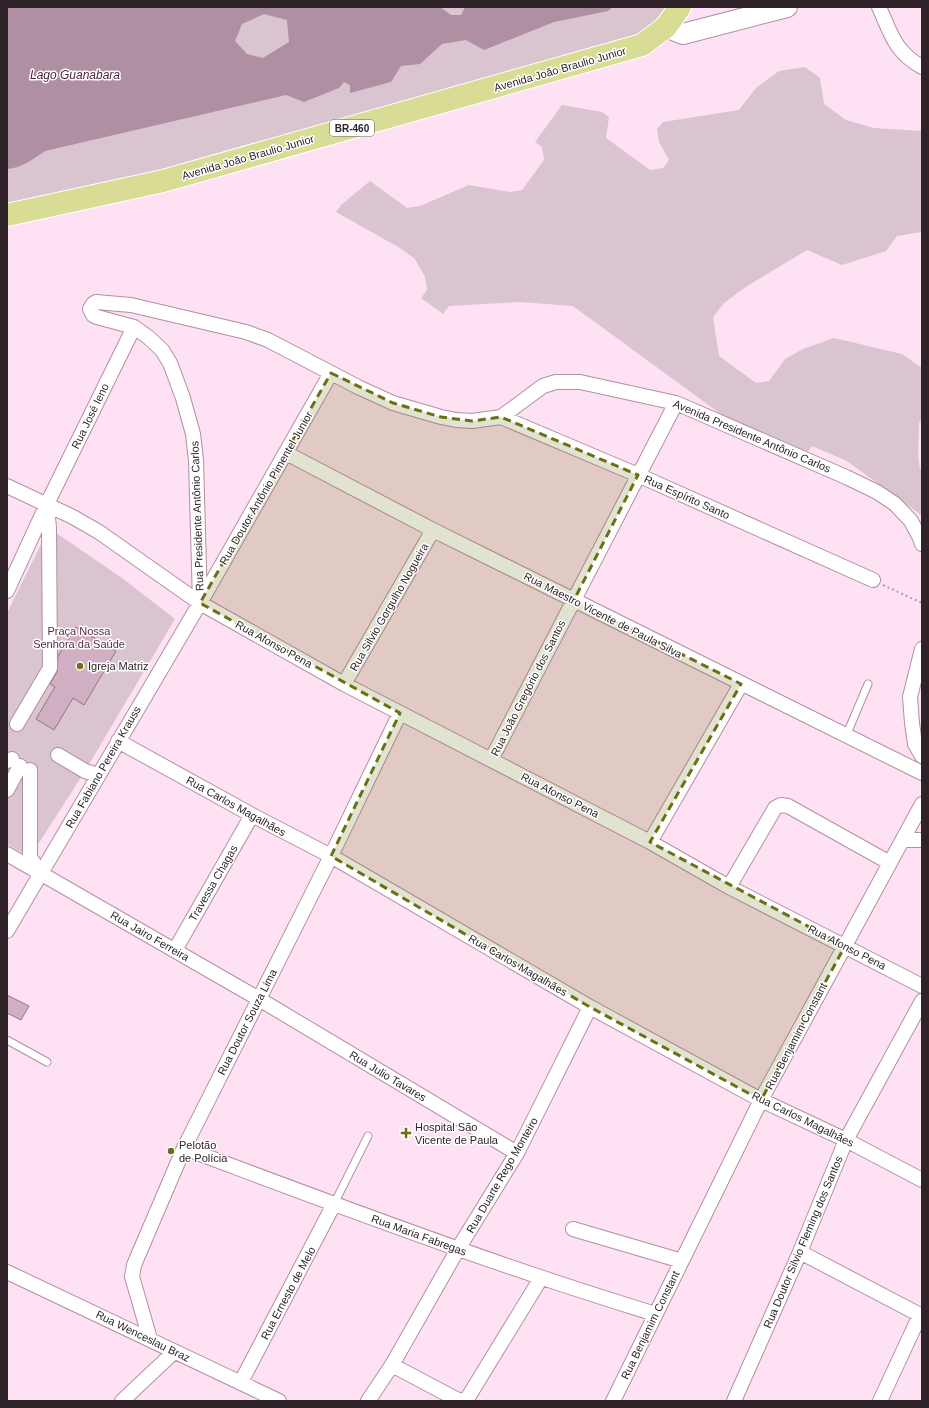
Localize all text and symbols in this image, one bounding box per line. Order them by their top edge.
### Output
street label: Avenida João Braulio Junior [493,44,628,94]
water label: Lago Guanabara [30,68,120,82]
road number: BR-460 [330,120,374,136]
street label: Avenida João Braulio Junior [181,132,316,182]
street label: Rua José Ieno [69,381,111,451]
street label: Avenida Presidente Antônio Carlos [672,397,833,475]
street label: Rua Doutor Antônio Pimentel Junior [217,409,315,567]
street label: Rua Presidente Antônio Carlos [188,440,206,591]
street label: Rua Espírito Santo [642,473,732,521]
street label: Rua Silvio Gorgulho Nogueira [347,540,431,673]
street label: Rua Maestro Vicente de Paula Silva [522,570,685,661]
street label: Rua Afonso Pena [234,618,315,670]
street label: Rua João Gregório dos Santos [488,618,568,758]
park label: Praça Nossa Senhora da Saúde [33,625,125,650]
place label: Igreja Matriz [88,660,149,672]
marker: Igreja Matriz [75,661,85,671]
street label: Rua Fabiano Pereira Krauss [63,703,143,830]
street label: Rua Afonso Pena [519,770,602,820]
street label: Rua Carlos Magalhães [184,774,288,839]
street label: Travessa Chagas [186,842,240,923]
street label: Rua Jairo Ferreira [109,909,192,964]
street label: Rua Afonso Pena [806,922,889,972]
street label: Rua Carlos Magalhães [467,932,570,998]
street label: Rua Doutor Souza Lima [215,966,279,1077]
street label: Rua Benjamim Constant [763,981,829,1091]
street label: Rua Julio Tavares [348,1048,429,1104]
street label: Rua Carlos Magalhães [750,1089,856,1149]
street label: Rua Duarte Rego Monteiro [464,1115,540,1235]
place label: Hospital São Vicente de Paula [415,1121,499,1146]
marker: Hospital São Vicente de Paula [400,1127,412,1139]
place label: Pelotão de Polícia [179,1139,228,1164]
marker: Pelotão de Polícia [166,1146,176,1156]
street label: Rua Doutor Silvio Fleming dos Santos [761,1154,845,1330]
street label: Rua Maria Fabregas [370,1212,469,1258]
street label: Rua Ernesto de Melo [258,1245,318,1341]
street label: Rua Benjamim Constant [618,1269,682,1381]
street label: Rua Wenceslau Braz [94,1308,192,1364]

